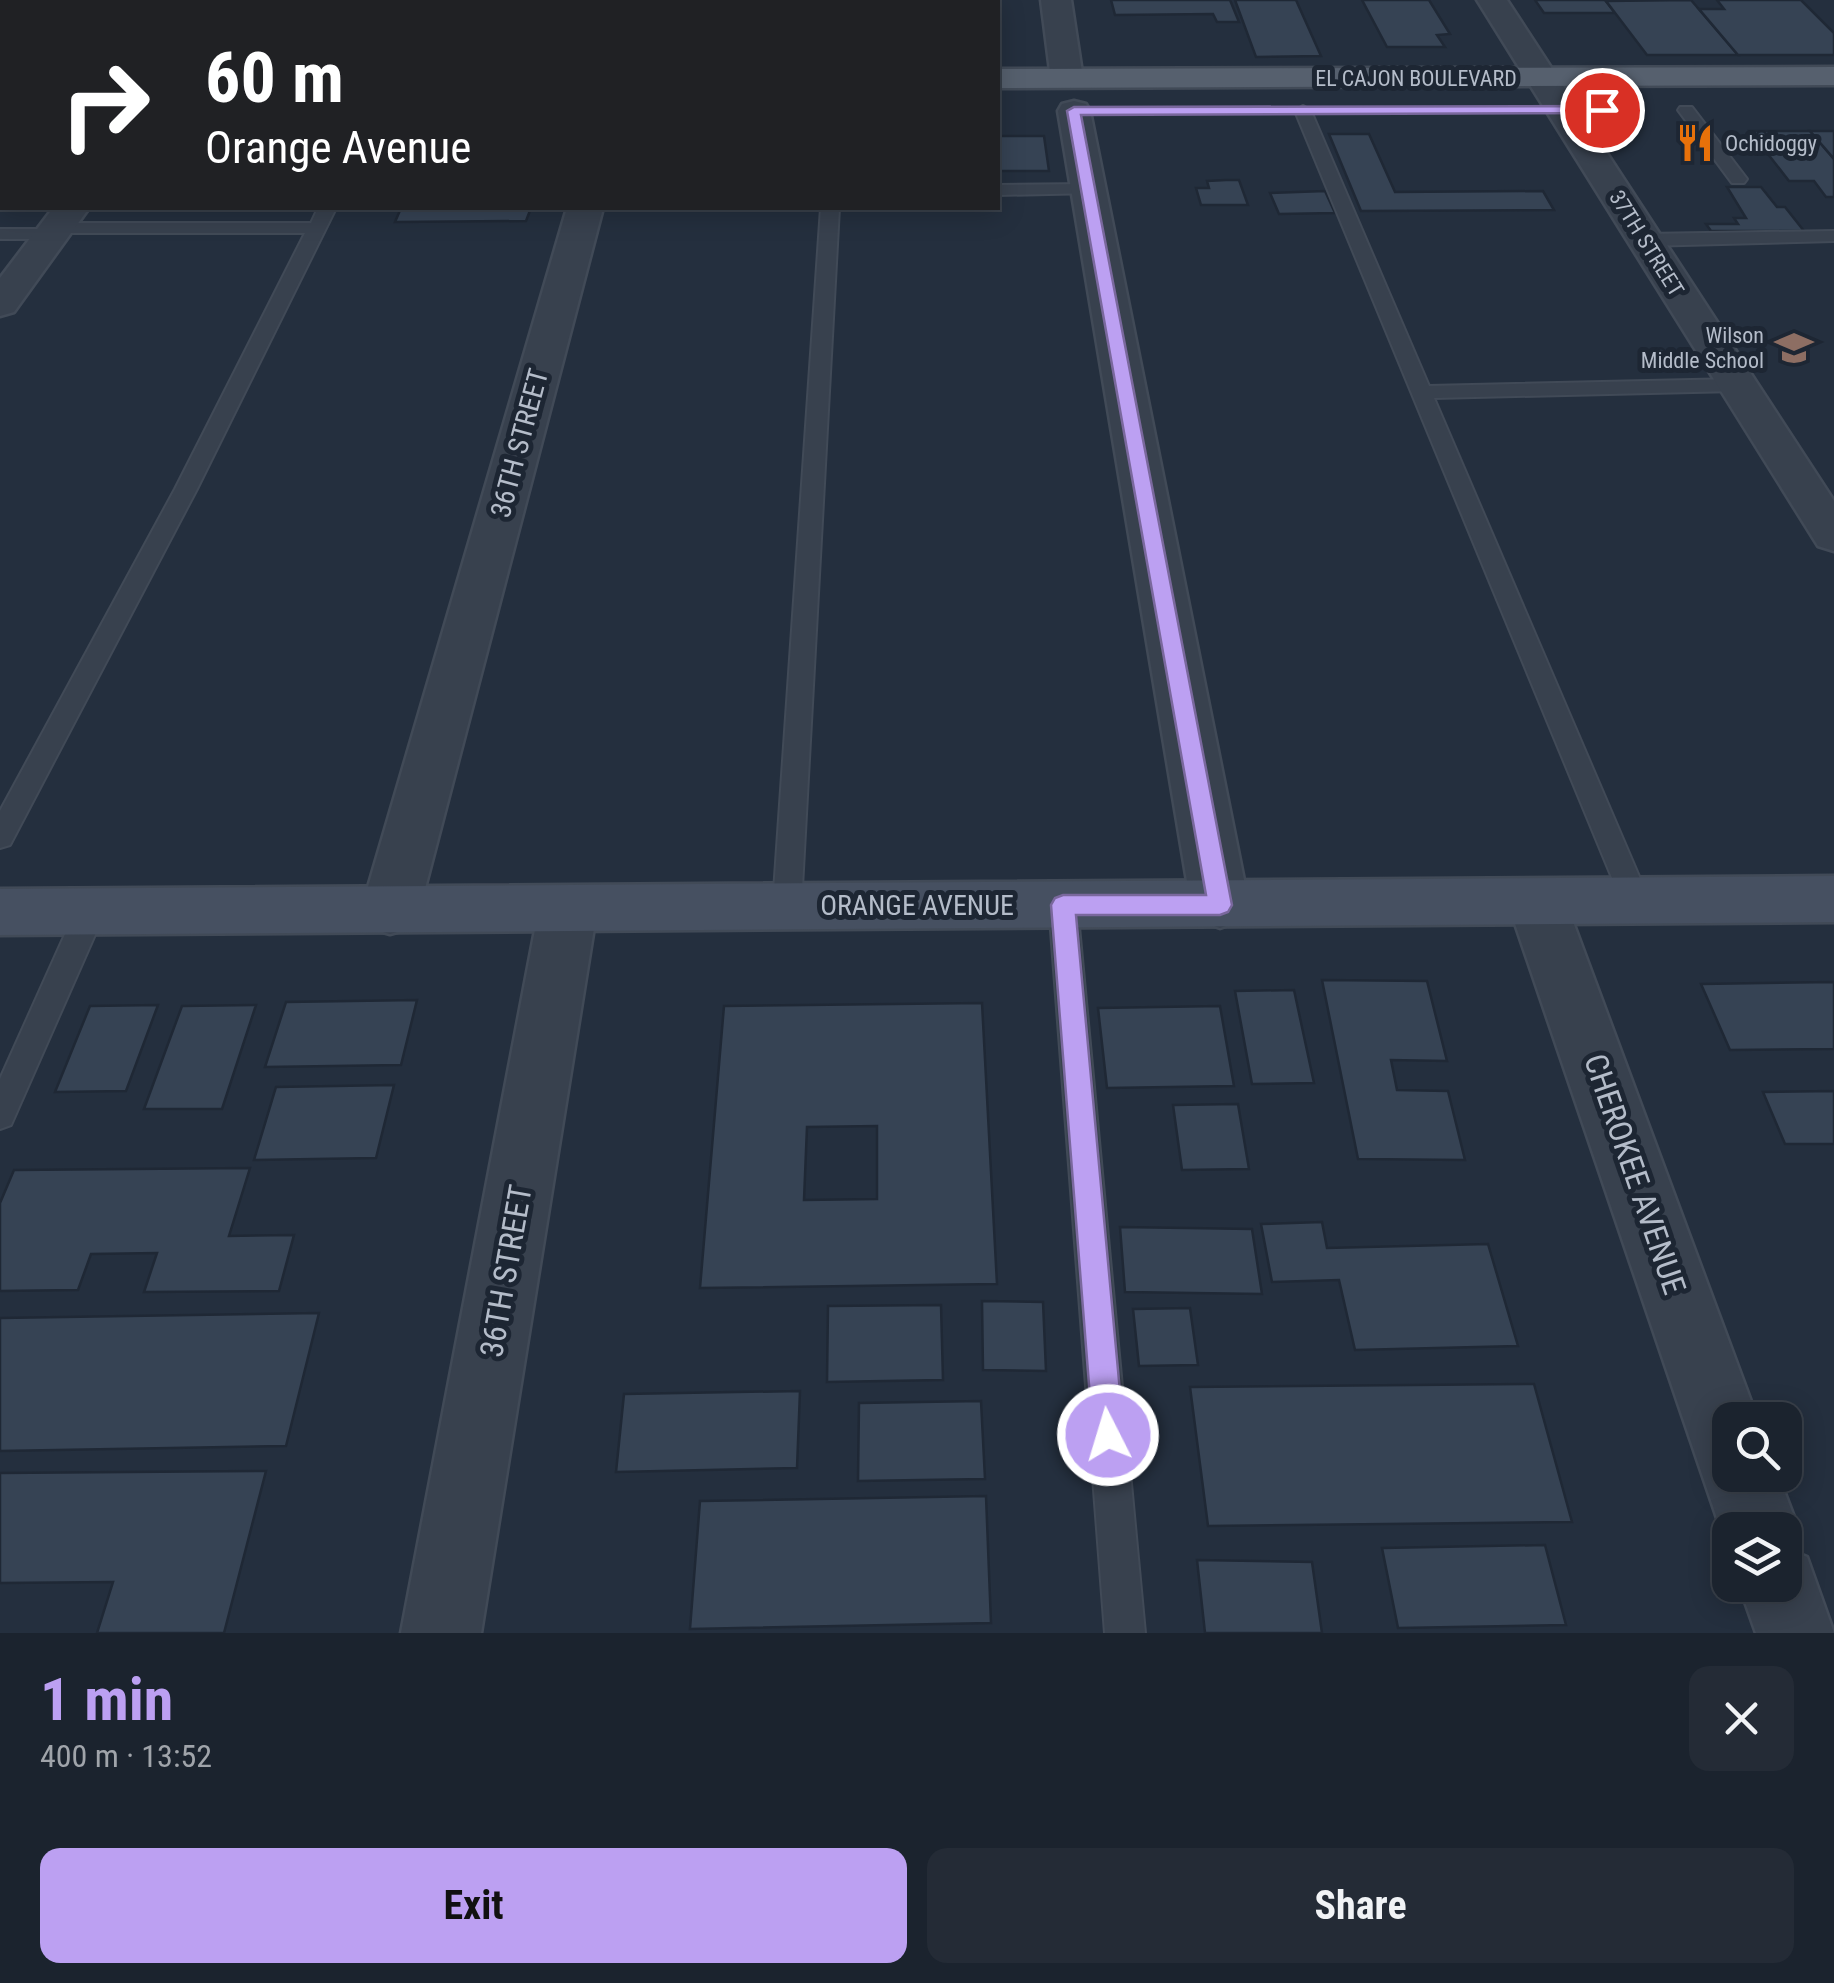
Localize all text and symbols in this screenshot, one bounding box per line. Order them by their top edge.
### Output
text: 60 m [205,37,344,119]
icon: right [40,40,170,170]
street label: EL CAJON BOULEVARD [1315,66,1517,91]
pin [1560,68,1645,153]
icon: arrive [1575,83,1630,138]
text: Orange Avenue [205,121,471,174]
restaurant icon: Ochidoggy [1674,122,1716,164]
place label: Ochidoggy [1725,131,1817,156]
street label: 37TH STREET [1604,186,1689,301]
place label: Wilson Middle School [1641,323,1764,373]
school or university icon: Wilson Middle School [1773,327,1815,369]
street label: 36TH STREET [484,365,555,521]
street label: ORANGE AVENUE [820,889,1014,922]
street label: CHEROKEE AVENUE [1576,1049,1694,1299]
street label: 36TH STREET [472,1182,540,1360]
position arrow [1056,1383,1160,1487]
map controls [1712,1402,1802,1602]
button: search [1712,1402,1802,1492]
button: layers [1712,1512,1802,1602]
text: 1 min [40,1664,173,1735]
button: close [1689,1666,1794,1771]
text: 400 m · 13:52 [40,1737,212,1775]
button: Exit [40,1848,907,1963]
button: Share [927,1848,1794,1963]

